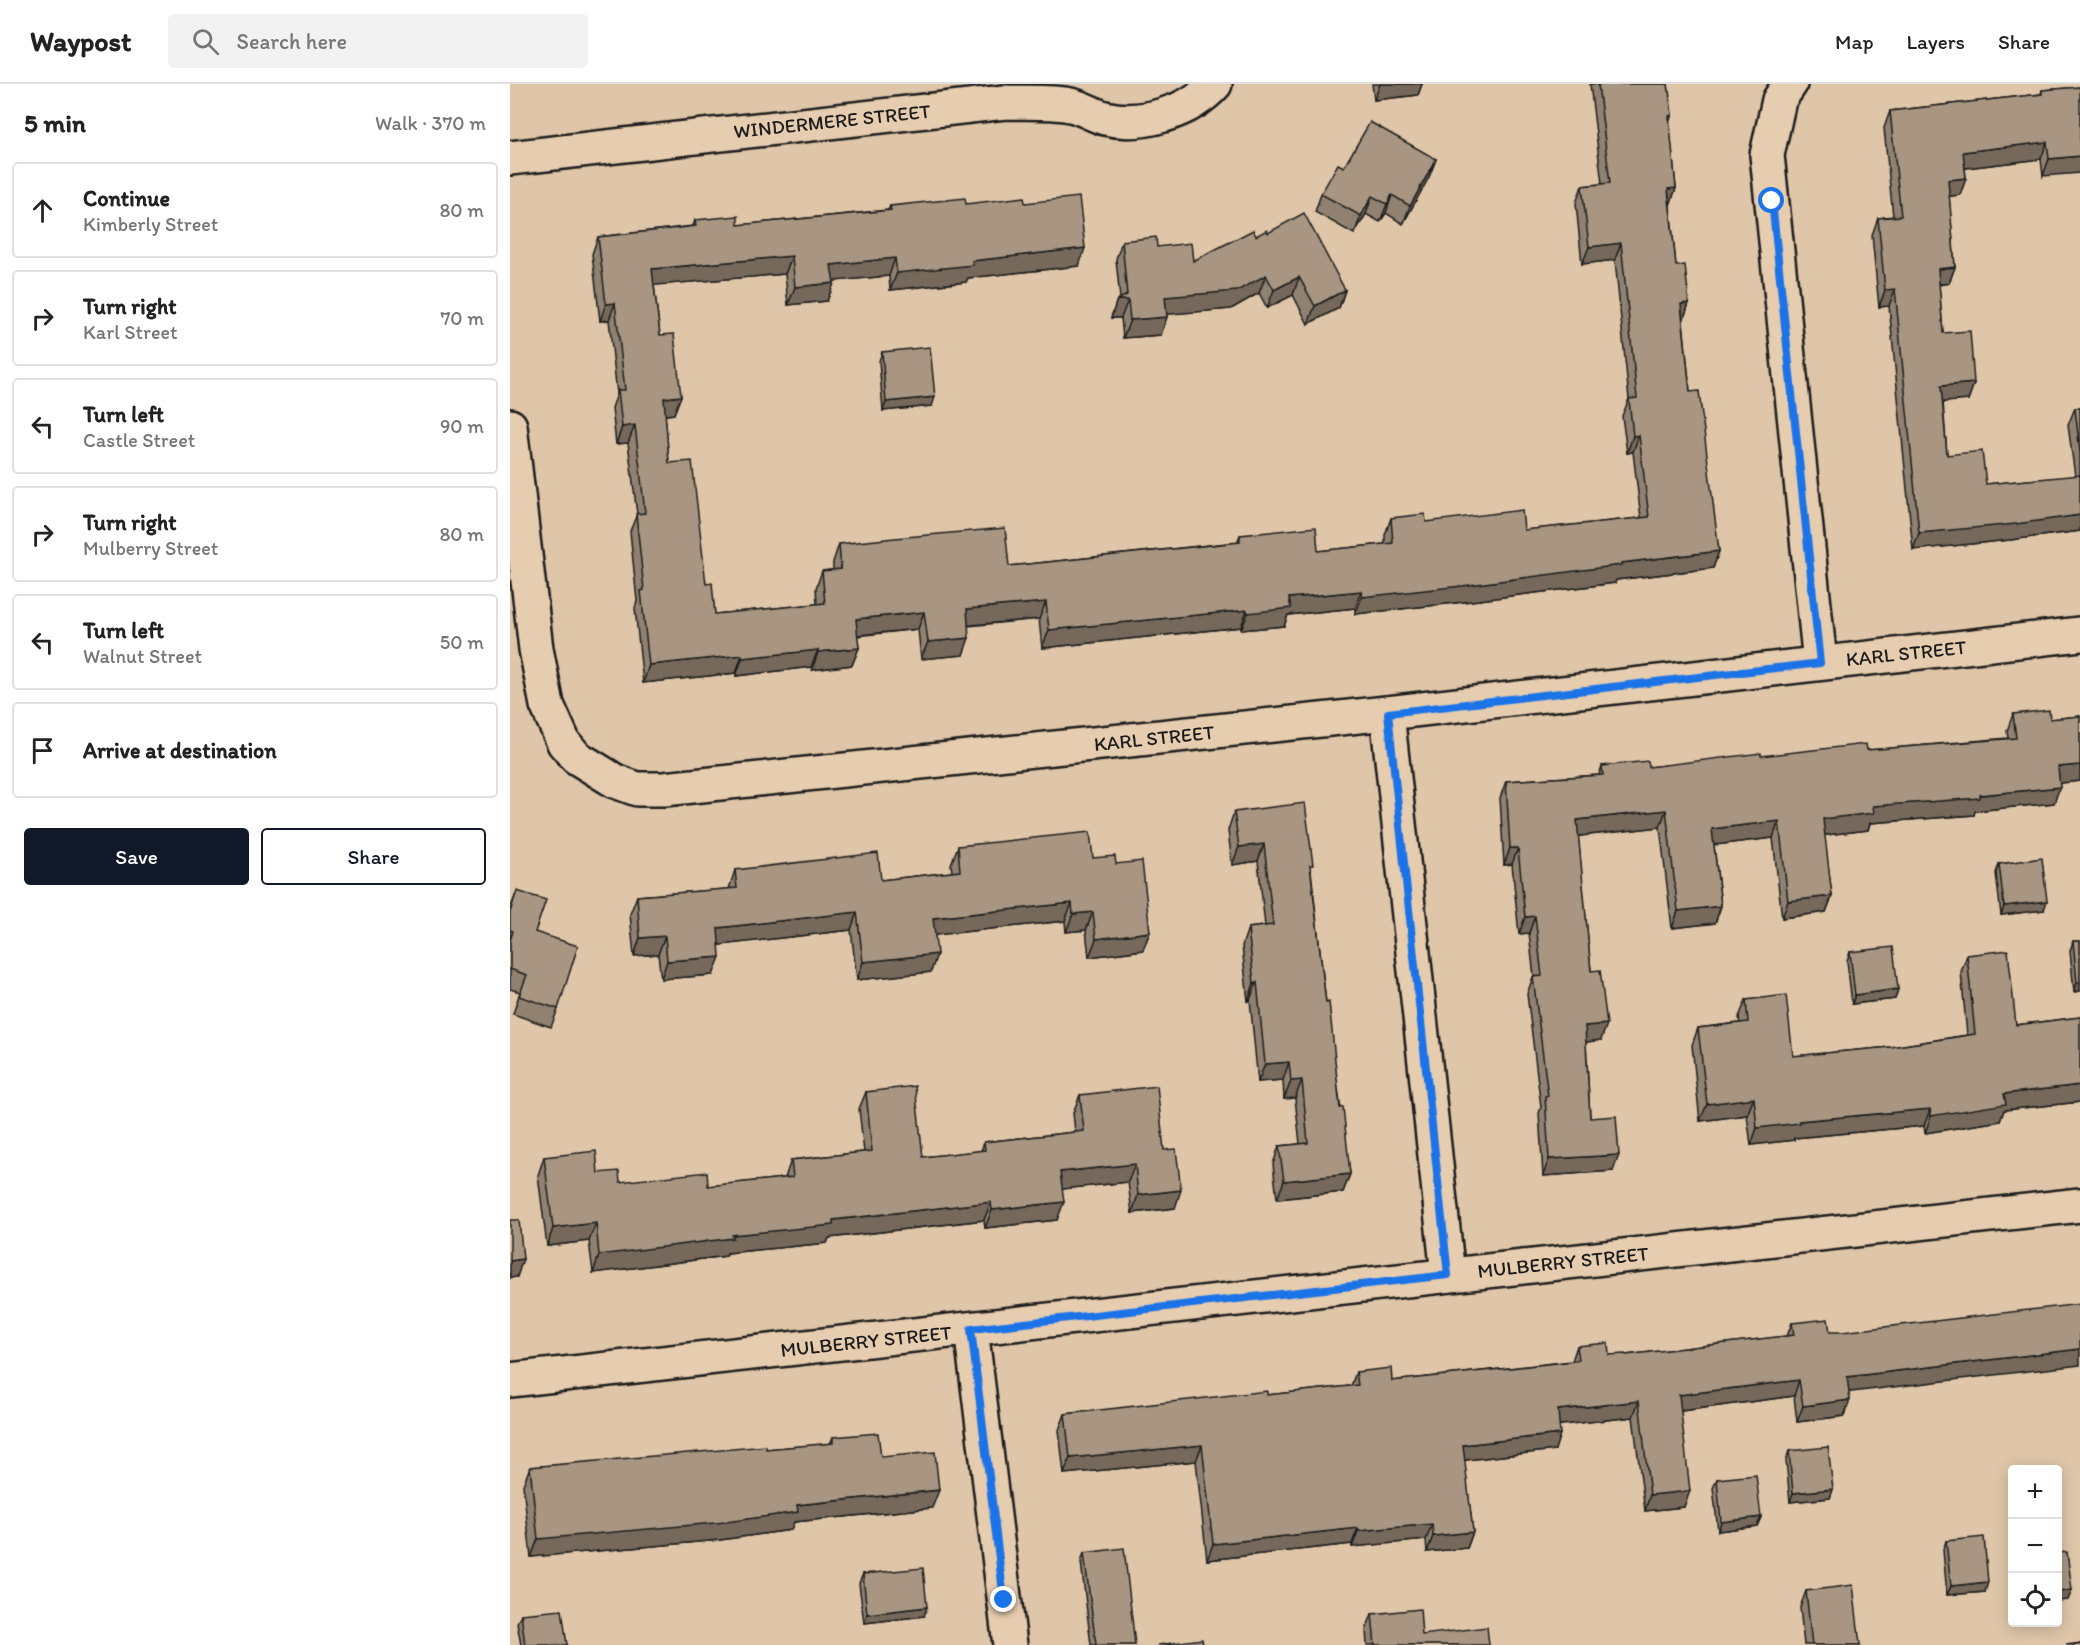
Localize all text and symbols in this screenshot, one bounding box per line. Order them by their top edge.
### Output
search box [168,14,588,68]
text: Waypost [30,24,132,58]
icon: search [189,25,222,58]
text: Search here [237,28,347,55]
text: Map [1835,29,1874,54]
text: Layers [1907,29,1965,54]
text: Share [1998,29,2050,54]
street label: WINDERMERE STREET [732,99,932,143]
text: 5 min [24,107,86,139]
text: Walk · 370 m [375,111,486,135]
text: Continue [83,185,170,212]
route start [1758,187,1784,213]
icon: ahead [26,194,59,227]
text: 80 m [439,198,484,222]
text: Kimberly Street [83,212,218,236]
text: Turn right [83,293,177,320]
icon: right [26,302,59,335]
text: 70 m [440,306,484,330]
text: Karl Street [83,320,178,344]
text: Turn left [83,401,164,428]
icon: left [26,410,59,443]
text: 90 m [440,414,484,438]
text: Castle Street [83,428,195,452]
text: Turn right [83,509,177,536]
icon: right [26,518,59,551]
text: 80 m [439,522,484,546]
text: Mulberry Street [83,536,218,560]
text: Turn left [83,617,164,644]
icon: left [26,626,59,659]
text: 50 m [440,630,484,654]
street label: KARL STREET [1845,635,1967,671]
text: Walnut Street [83,644,202,668]
street label: KARL STREET [1093,720,1215,756]
icon: arrive [26,734,59,767]
text: Arrive at destination [83,737,277,764]
button: Save [24,828,249,885]
button: Share [261,828,486,885]
street label: MULBERRY STREET [1476,1241,1650,1283]
street label: MULBERRY STREET [779,1320,953,1362]
map controls [2008,1465,2062,1627]
button: + [2008,1465,2062,1519]
button: − [2008,1519,2062,1573]
button: locate [2008,1573,2062,1627]
route end [990,1586,1016,1612]

